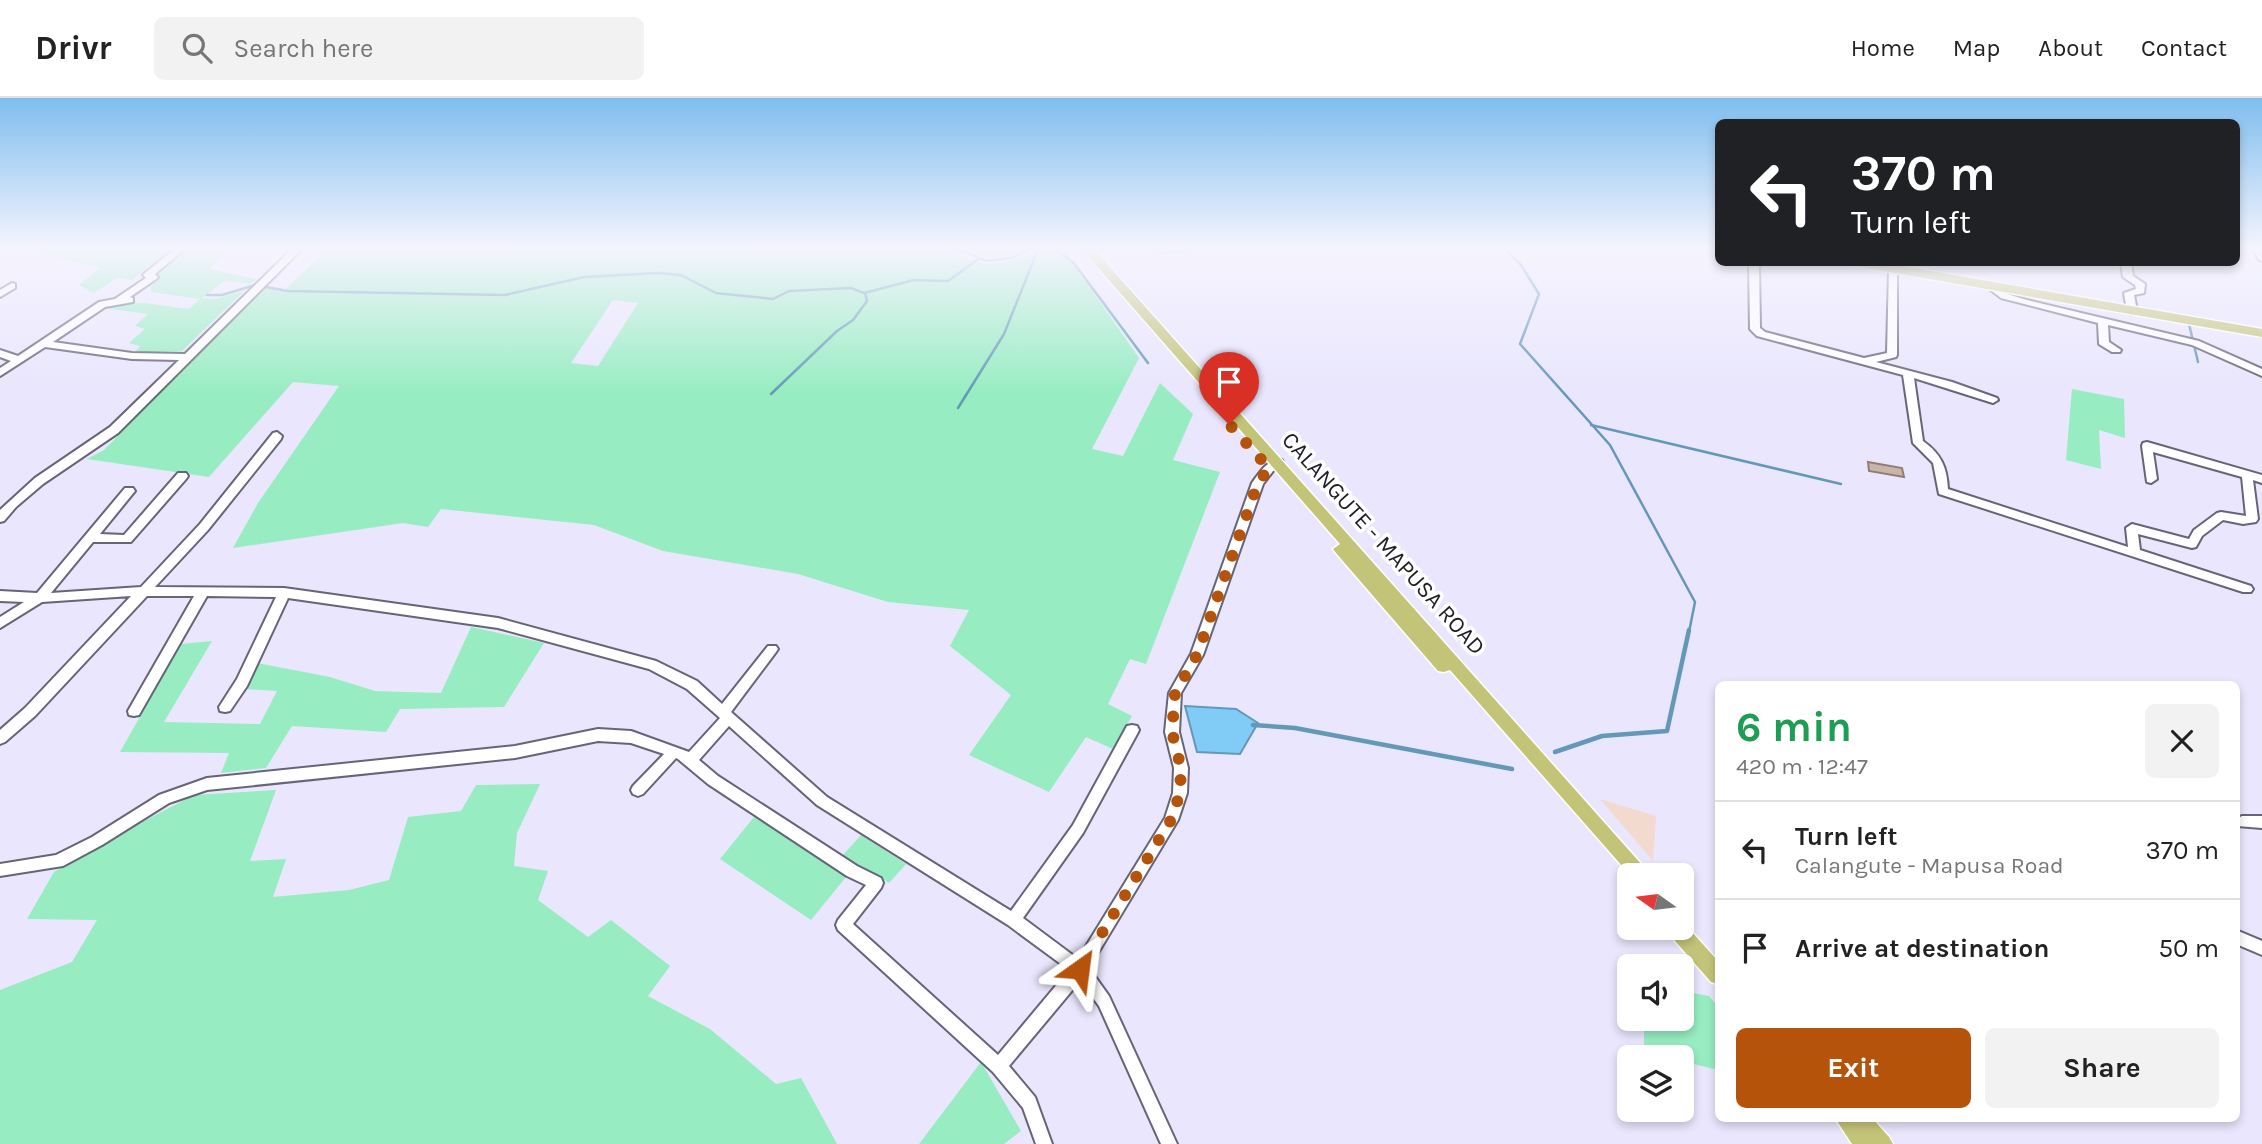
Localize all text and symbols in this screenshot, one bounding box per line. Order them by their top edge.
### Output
search box [154,17,644,80]
text: Drivr [35,29,112,67]
icon: search [178,29,216,67]
text: Search here [234,33,373,64]
text: Home [1851,34,1915,62]
text: Map [1953,34,2000,62]
text: About [2038,34,2103,62]
text: Contact [2141,34,2227,62]
text: 370 m [1851,145,1996,202]
icon: left [1736,147,1827,238]
text: Turn left [1851,204,1971,241]
pin [1199,352,1259,424]
icon: arrive [1210,363,1248,401]
street label: CALANGUTE - MAPUSA ROAD [1276,426,1491,660]
text: 6 min [1736,702,1852,752]
button: close [2145,704,2219,778]
text: 420 m · 12:47 [1736,753,1868,780]
text: Turn left [1795,821,1897,852]
icon: left [1736,831,1774,869]
text: 370 m [2146,835,2219,866]
text: Calangute - Mapusa Road [1795,852,2064,879]
north arrow [1617,863,1694,940]
map controls [1617,863,1694,1122]
icon: arrive [1736,929,1774,967]
position arrow [1043,932,1117,1006]
text: Arrive at destination [1795,933,2049,964]
text: 50 m [2158,933,2219,964]
button: sound [1617,954,1694,1031]
button: Exit [1736,1028,1971,1108]
button: Share [1985,1028,2219,1108]
button: layers [1617,1045,1694,1122]

